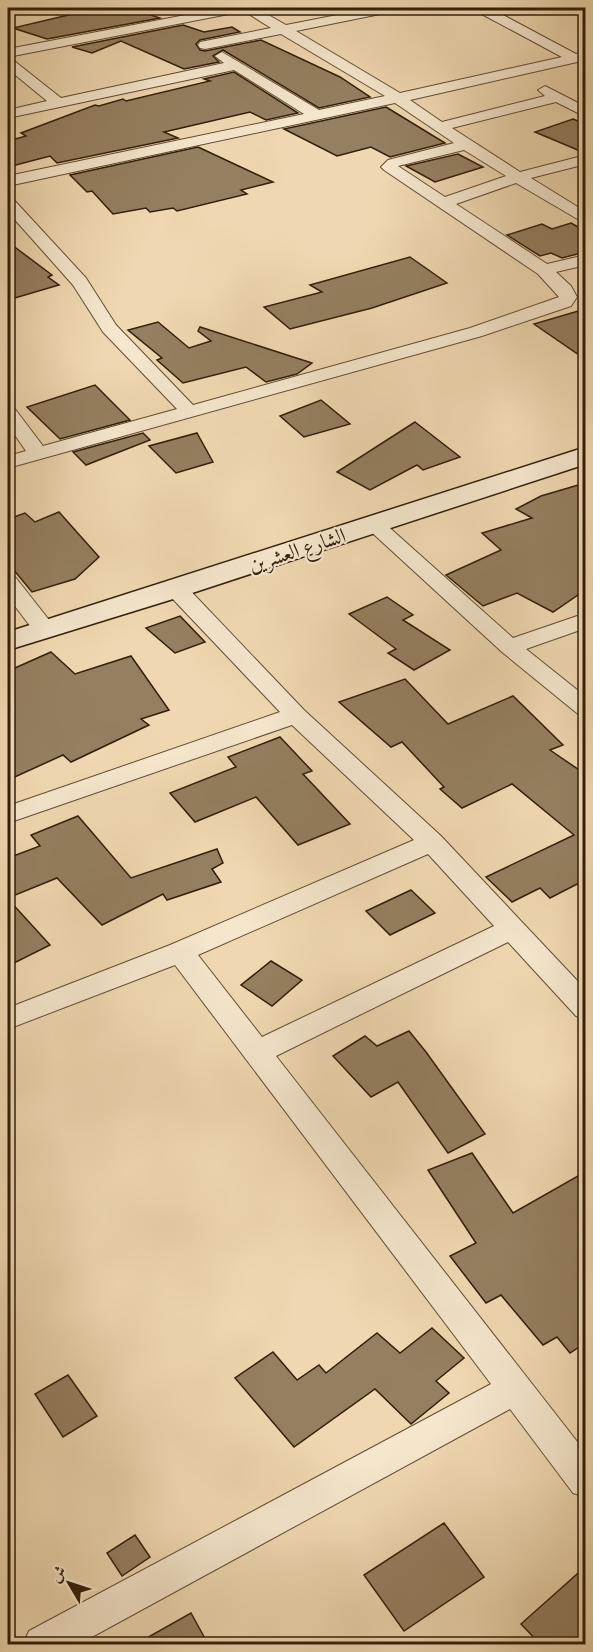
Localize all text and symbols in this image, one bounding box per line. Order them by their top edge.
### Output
street label: الشارع العشرين [245,522,351,583]
north arrow [39,1553,99,1613]
text: ش [45,1562,72,1588]

